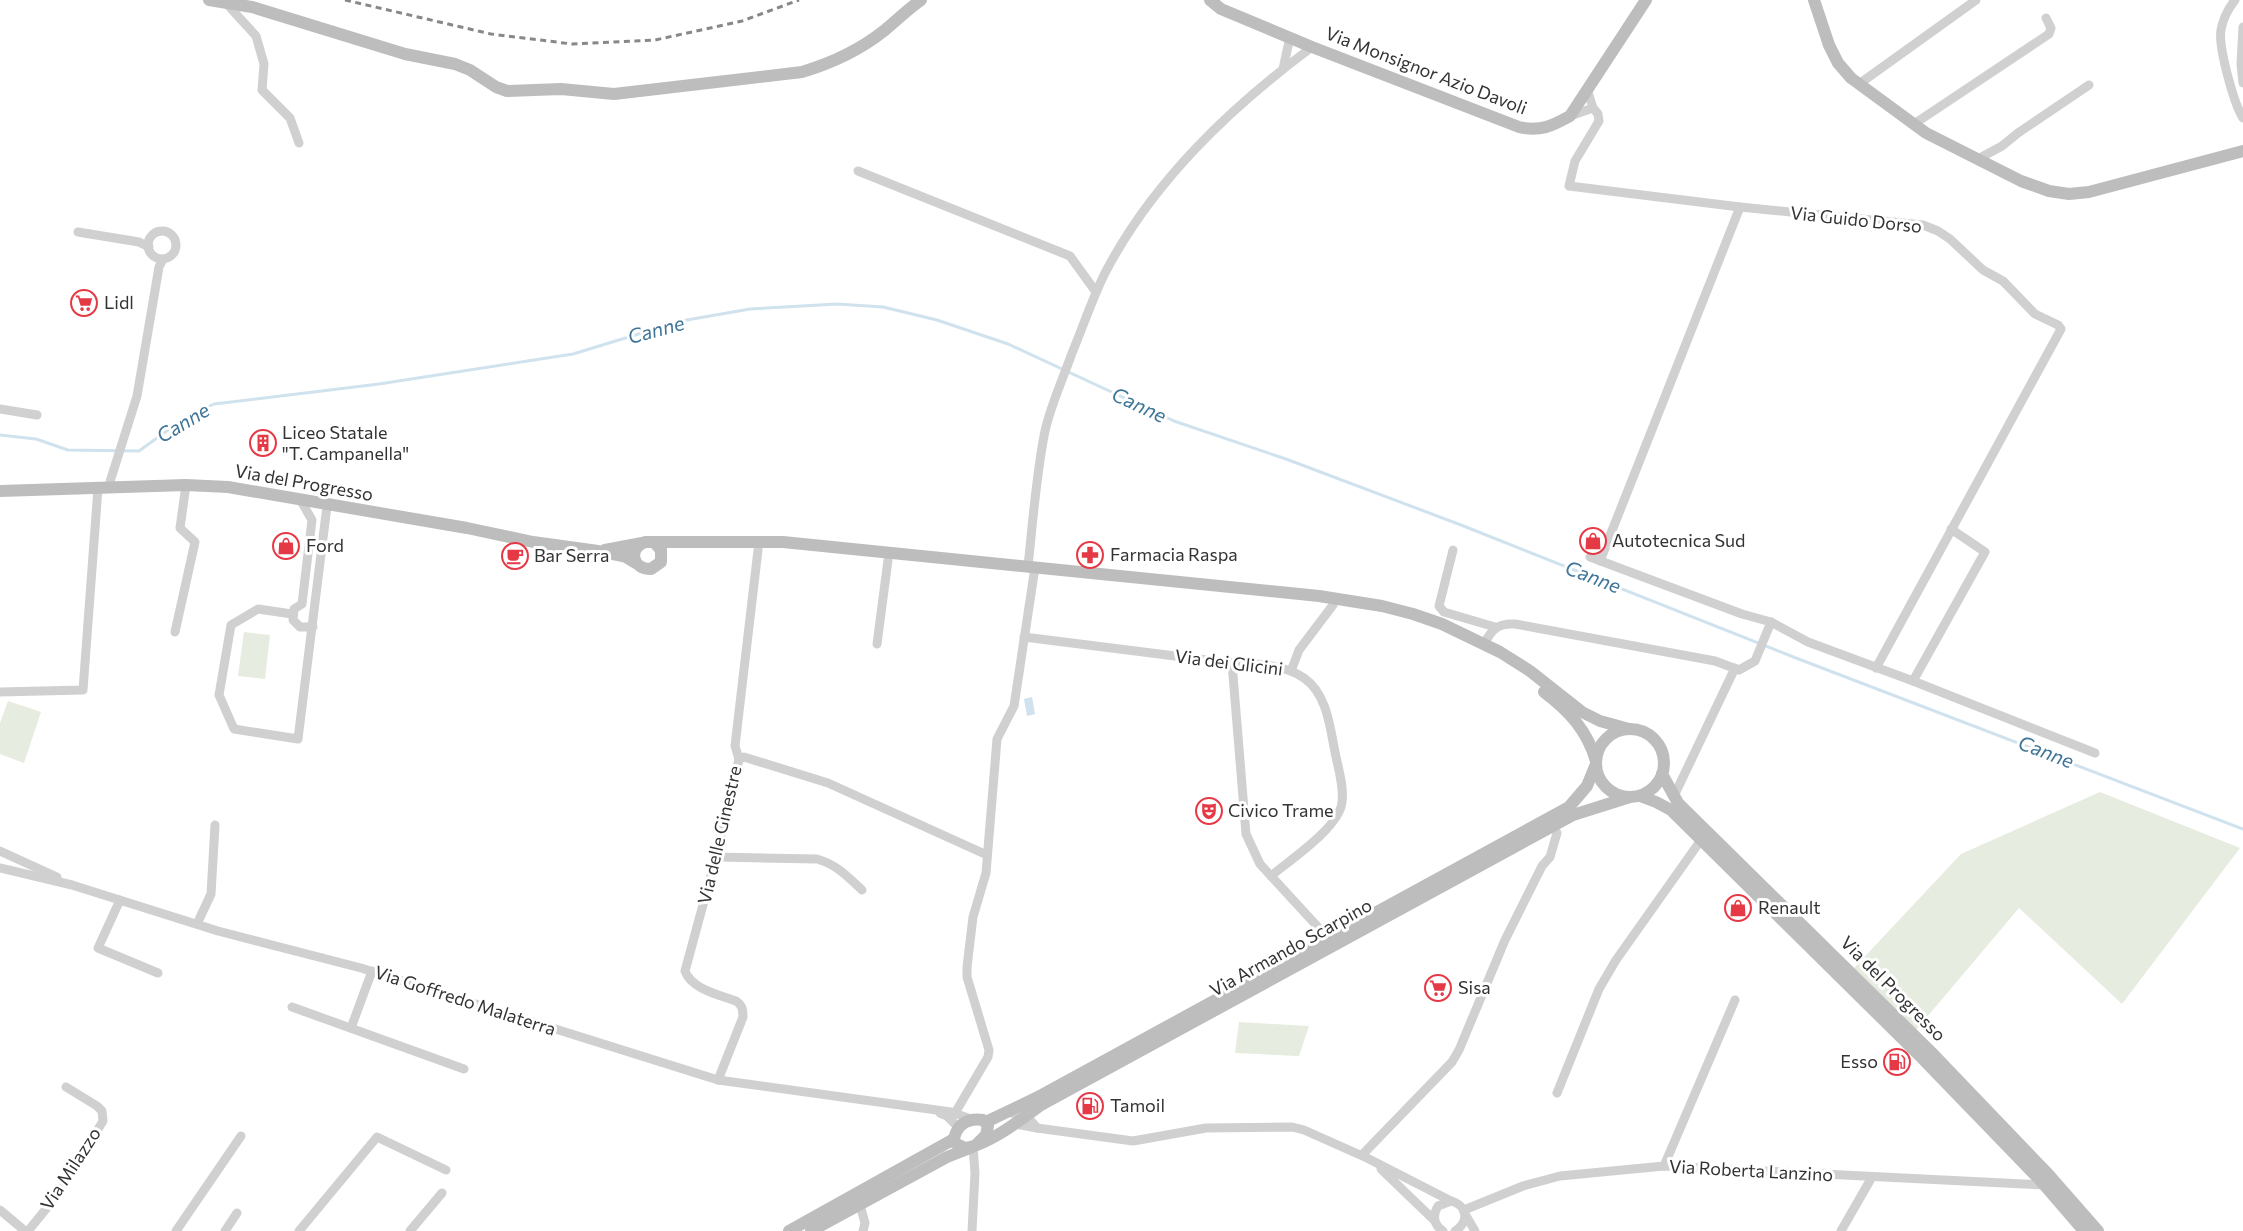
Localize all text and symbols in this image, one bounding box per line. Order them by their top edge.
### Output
street label: Via Monsignor Azio Davoli [1323,21,1530,119]
street label: Via Guido Dorso [1789,201,1923,237]
supermarket icon: Lidl [69,288,99,318]
place label: Lidl [104,291,134,313]
water label: Canne [625,310,687,348]
water label: Canne [1108,381,1171,427]
water label: Canne [152,397,214,447]
place label: Liceo Statale "T. Campanella" [282,421,409,464]
building icon: Liceo Statale "T. Campanella" [248,428,278,458]
street label: Via del Progresso [233,459,375,505]
shop icon: Autotecnica Sud [1578,526,1608,556]
place label: Autotecnica Sud [1612,529,1746,551]
shop icon: Ford [271,531,301,561]
place label: Ford [306,534,344,556]
pharmacy icon: Farmacia Raspa [1075,540,1105,570]
cafe icon: Bar Serra [500,541,530,571]
place label: Farmacia Raspa [1110,543,1238,565]
place label: Bar Serra [534,544,609,566]
water label: Canne [1562,555,1625,598]
street label: Via dei Glicini [1174,644,1284,680]
water label: Canne [2015,730,2078,773]
street label: Via delle Ginestre [692,763,746,906]
theatre icon: Civico Trame [1194,796,1224,826]
place label: Civico Trame [1228,799,1334,821]
street label: Via Armando Scarpino [1206,893,1375,1001]
shop icon: Renault [1723,893,1753,923]
place label: Renault [1758,896,1821,918]
street label: Via del Progresso [1836,931,1951,1046]
street label: Via Goffredo Malaterra [372,960,559,1040]
supermarket icon: Sisa [1423,973,1453,1003]
place label: Sisa [1458,976,1491,998]
fuel station icon: Esso [1882,1047,1912,1077]
place label: Esso [1840,1050,1878,1072]
fuel station icon: Tamoil [1075,1091,1105,1121]
place label: Tamoil [1110,1094,1165,1116]
street label: Via Milazzo [35,1123,105,1214]
street label: Via Roberta Lanzino [1668,1155,1834,1185]

